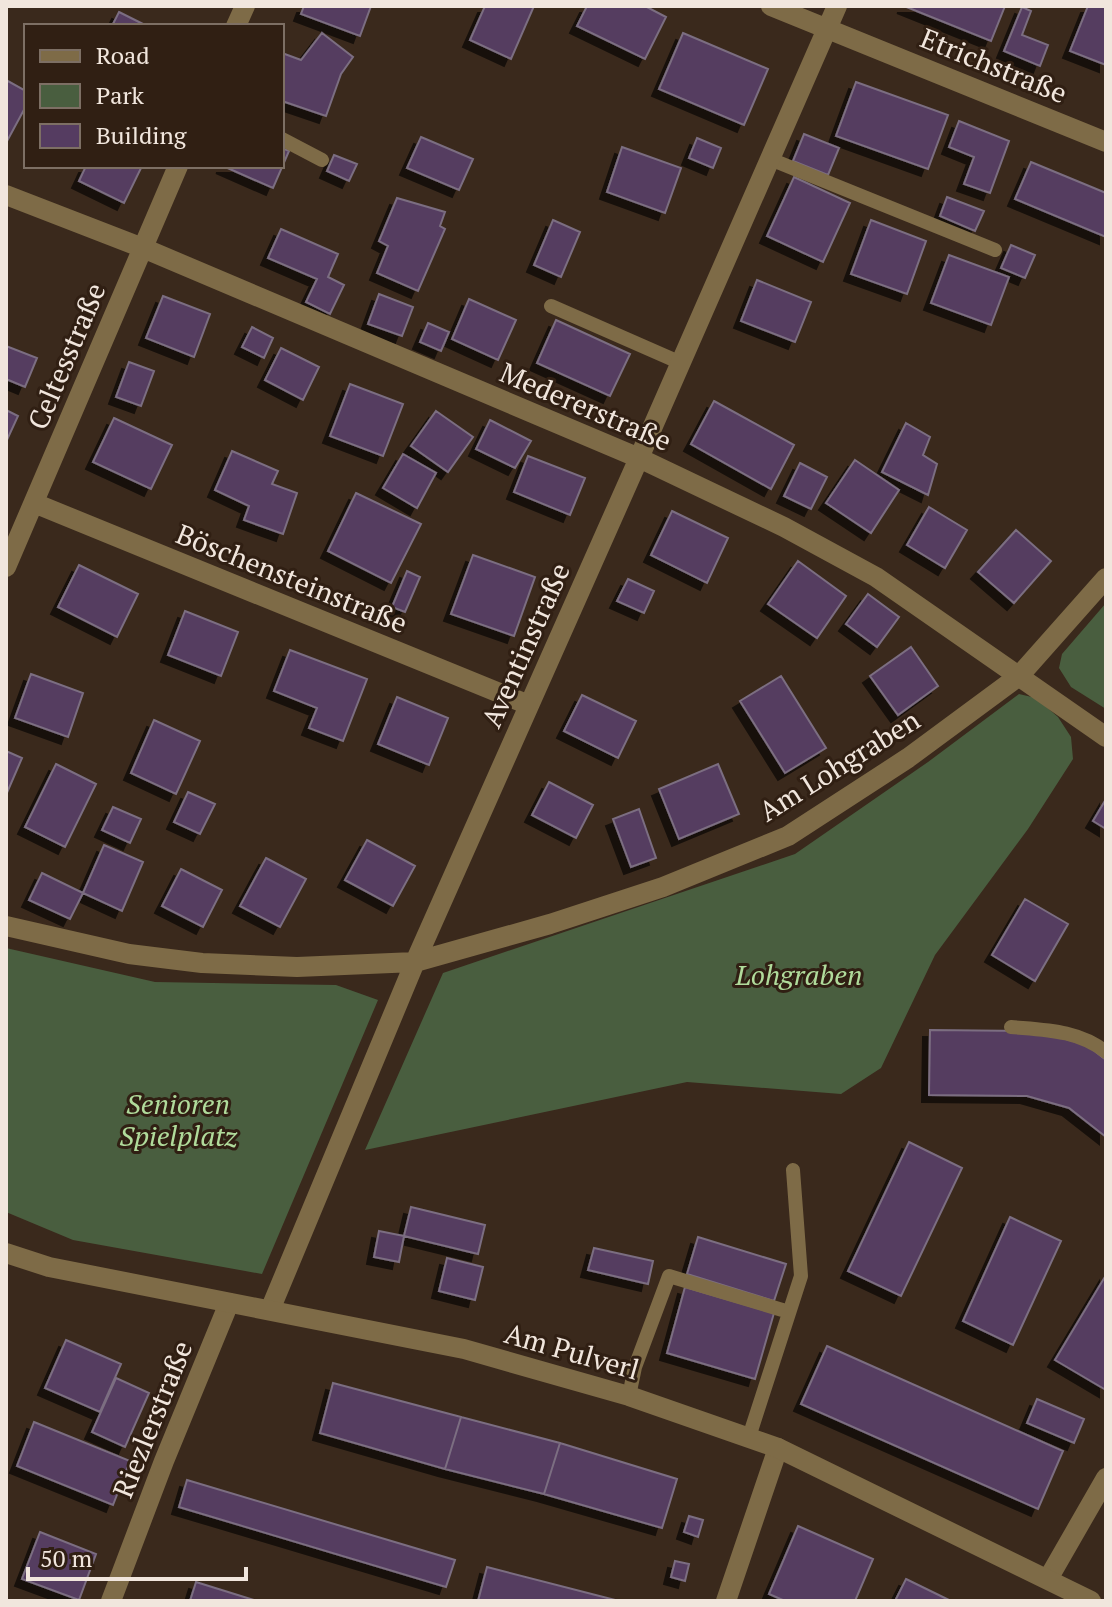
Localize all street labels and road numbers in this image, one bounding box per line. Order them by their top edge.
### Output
street label: Etrichstraße [915,19,1073,111]
street label: Celtesstraße [19,277,113,435]
street label: Medererstraße [495,353,677,459]
street label: Böschensteinstraße [171,515,413,641]
street label: Aventinstraße [472,557,578,733]
street label: Am Lohgraben [752,701,927,829]
street label: Am Pulverl [500,1314,644,1388]
street label: Riezlerstraße [104,1335,200,1503]

